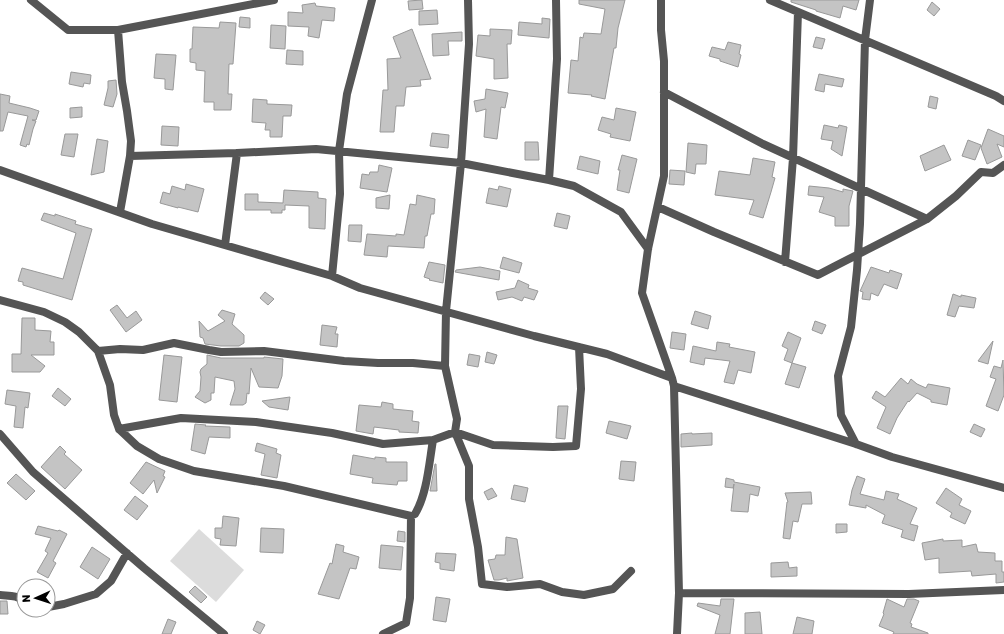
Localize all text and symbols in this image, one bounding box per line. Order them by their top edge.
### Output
north arrow [16,578,56,618]
text: N [20,594,33,603]

